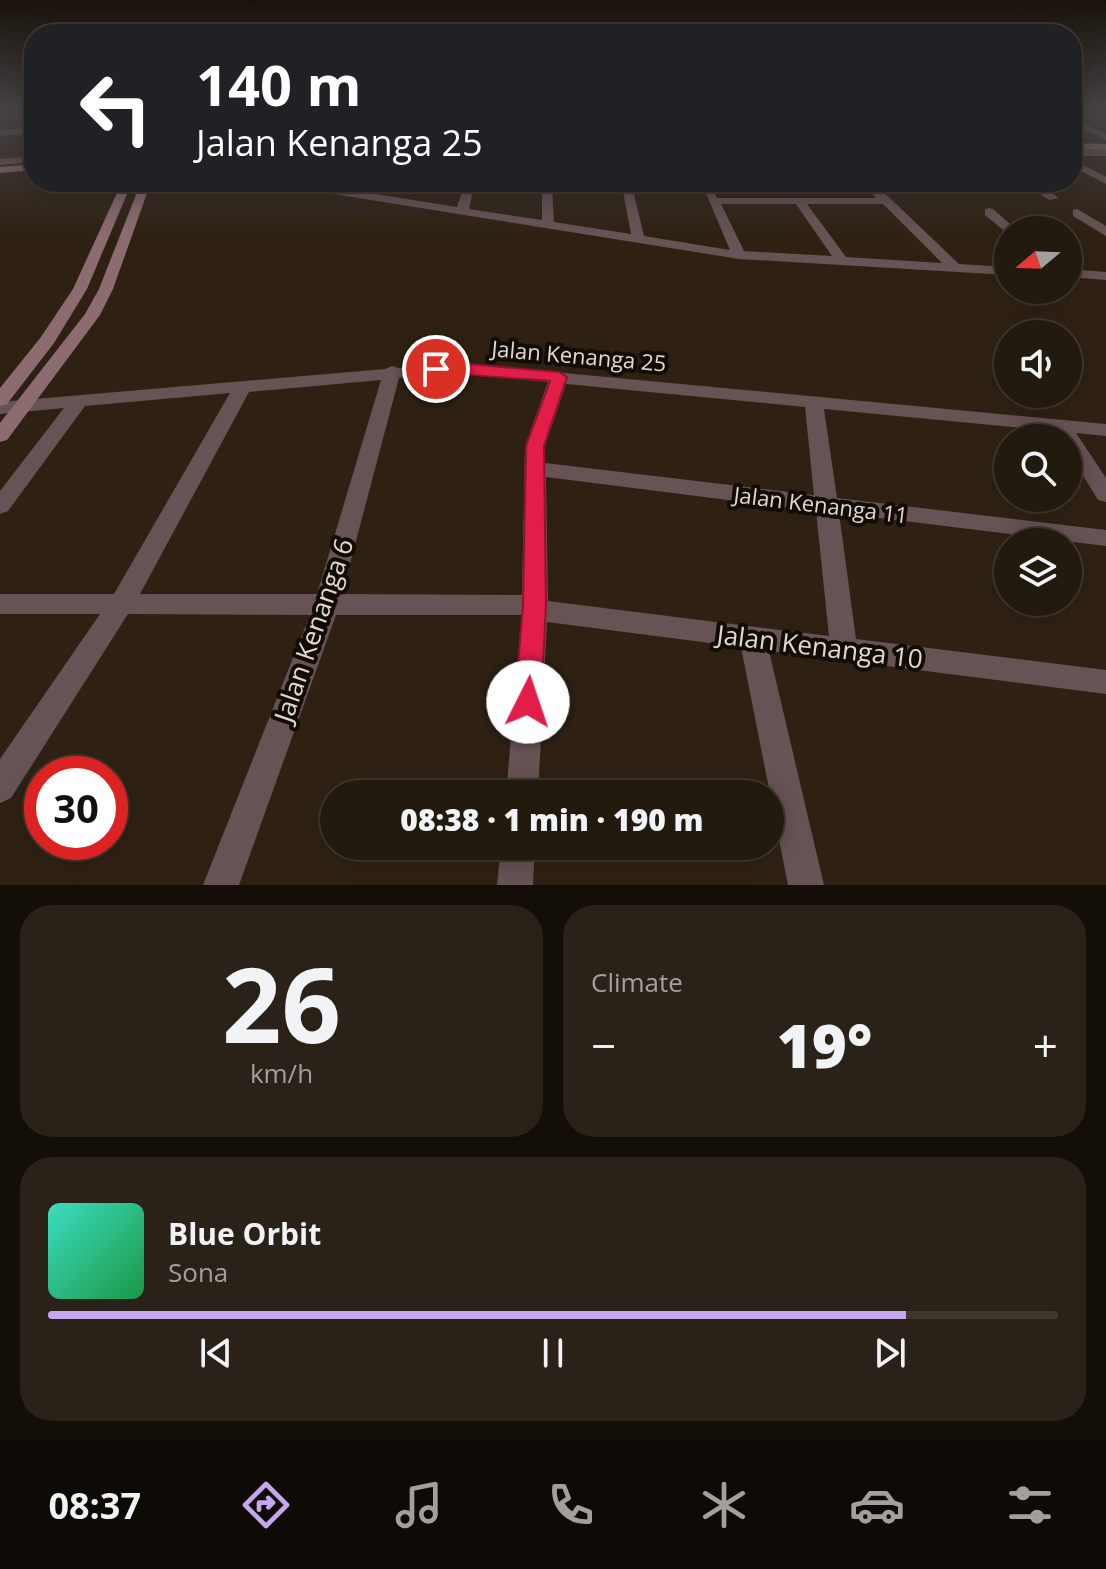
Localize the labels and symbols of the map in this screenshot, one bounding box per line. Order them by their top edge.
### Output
north arrow [994,216,1082,304]
street label: Jalan Kenanga 25 [488,332,668,378]
pin [402,335,470,403]
street label: Jalan Kenanga 11 [730,478,910,530]
street label: Jalan Kenanga 6 [264,533,361,730]
street label: Jalan Kenanga 10 [712,615,925,676]
position arrow [486,660,570,744]
speed limit sign: 30 [24,756,128,860]

